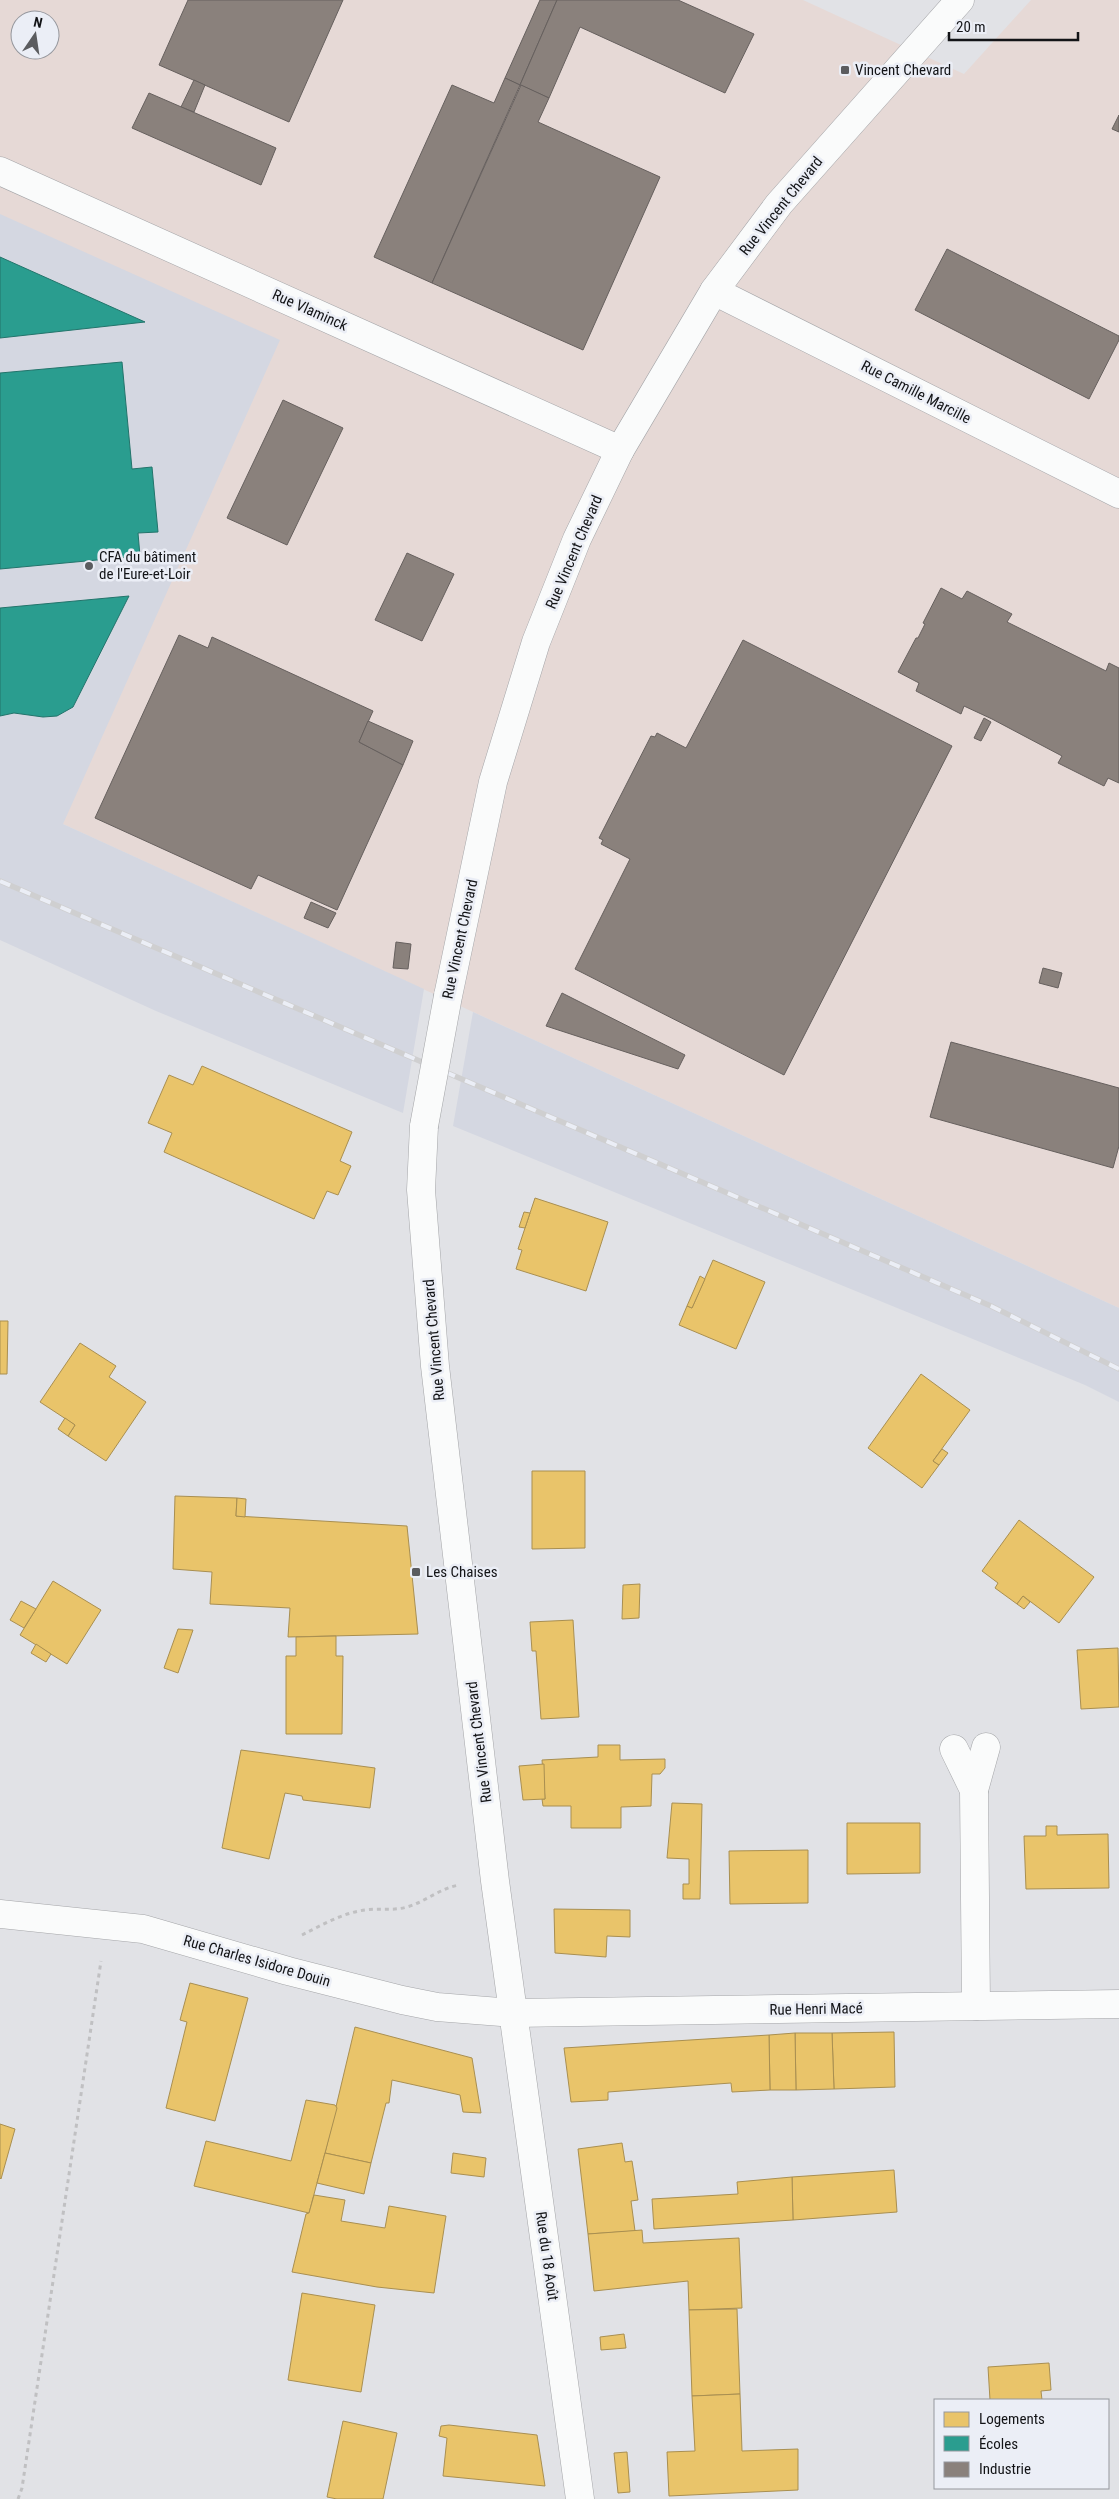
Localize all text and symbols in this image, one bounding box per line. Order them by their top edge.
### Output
north arrow [10,10,60,60]
scale bar [949,10,1078,42]
text: N [32,14,44,31]
text: 20 m [956,18,986,36]
place label: Vincent Chevard [855,61,951,79]
marker: Vincent Chevard [839,64,851,76]
street label: Rue Vincent Chevard [736,153,826,259]
street label: Rue Vlaminck [270,285,351,335]
street label: Rue Camille Marcille [858,357,974,427]
street label: Rue Vincent Chevard [542,492,606,612]
place label: CFA du bâtiment de l'Eure-et-Loir [99,548,196,583]
marker: CFA du bâtiment de l'Eure-et-Loir [83,560,95,572]
street label: Rue Vincent Chevard [439,877,481,1001]
street label: Rue Vincent Chevard [420,1278,448,1402]
place label: Les Chaises [426,1563,498,1581]
marker: Les Chaises [410,1566,422,1578]
street label: Rue Vincent Chevard [463,1680,495,1804]
street label: Rue Charles Isidore Douin [182,1931,332,1991]
street label: Rue Henri Macé [769,1999,863,2019]
street label: Rue du 18 Août [532,2210,562,2302]
legend [934,2399,1109,2489]
text: Logements [979,2410,1045,2428]
text: Écoles [979,2435,1018,2453]
text: Industrie [979,2460,1031,2478]

